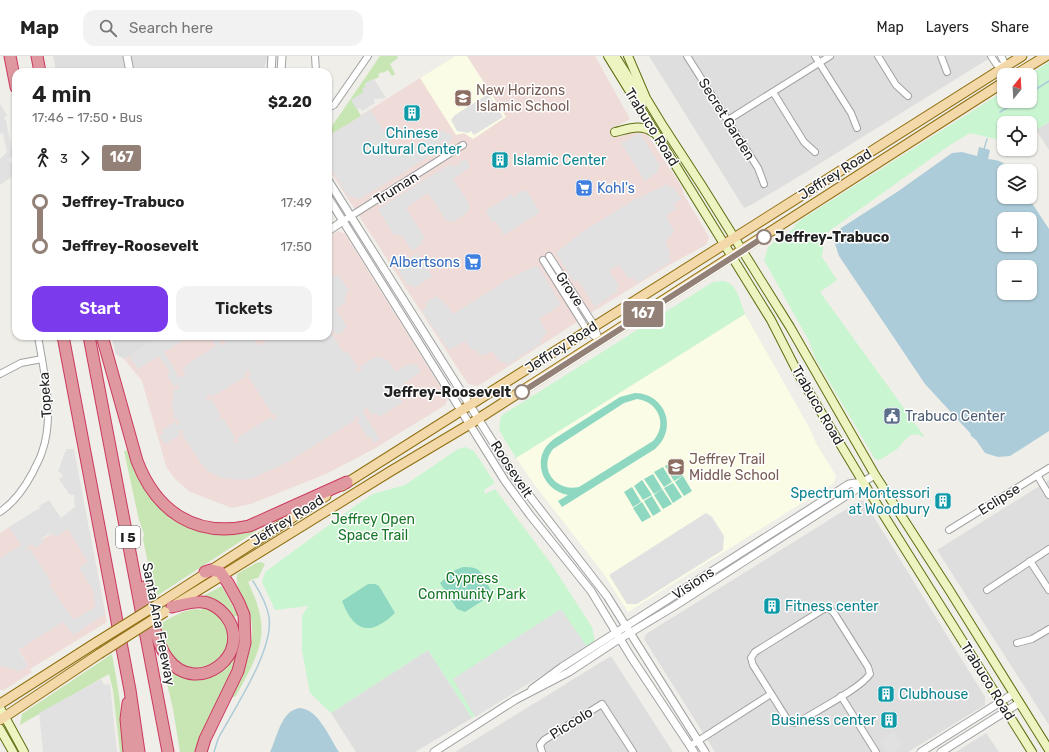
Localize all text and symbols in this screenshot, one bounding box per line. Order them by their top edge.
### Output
search box [83,10,363,46]
text: Map [20,16,59,39]
icon: search [97,17,119,39]
text: Search here [129,19,213,37]
text: Map [877,19,904,36]
text: Layers [926,19,969,36]
text: Share [991,19,1029,36]
north arrow [997,68,1037,108]
map controls [997,68,1037,300]
street label: Secret Garden [695,75,758,163]
text: 4 min [32,81,92,108]
place label: New Horizons Islamic School [476,82,570,115]
street label: Trabuco Road [621,85,682,170]
school or university icon: New Horizons Islamic School [453,88,473,108]
text: $2.20 [268,93,312,111]
building icon: Chinese Cultural Center [402,103,422,123]
text: 17:46 – 17:50 · Bus [32,110,143,125]
button: locate [997,116,1037,156]
place label: Chinese Cultural Center [362,125,462,158]
street label: Jeffrey Road [796,145,875,204]
icon: walk [32,147,54,169]
icon: forward [74,147,96,169]
text: 167 [110,149,133,166]
building icon: Islamic Center [490,150,510,170]
text: 3 [60,151,68,166]
place label: Islamic Center [513,152,607,169]
button: layers [997,164,1037,204]
street label: Truman [371,168,422,209]
supermarket icon: Kohl's [574,178,594,198]
place label: Kohl's [597,180,635,197]
text: Jeffrey-Trabuco [62,193,185,211]
text: 17:49 [281,195,312,210]
button: + [997,212,1037,252]
marker: Jeffrey-Trabuco [756,229,772,245]
place label: Jeffrey-Trabuco [775,229,889,246]
text: Jeffrey-Roosevelt [62,237,198,255]
text: 17:50 [280,239,312,254]
supermarket icon: Albertsons [463,252,483,272]
place label: Albertsons [389,254,460,271]
button: − [997,260,1037,300]
street label: Grove [552,269,587,310]
button: Start [32,286,168,332]
button: Tickets [176,286,312,332]
line badge: 167 [620,301,666,327]
text: 167 [631,305,655,322]
street label: Jeffrey Road [522,318,601,377]
street label: Trabuco Road [788,362,847,448]
street label: Topeka [35,372,56,418]
place label: Jeffrey-Roosevelt [384,384,511,401]
marker: Jeffrey-Roosevelt [514,384,530,400]
public building icon: Trabuco Center [882,406,902,426]
place label: Trabuco Center [905,408,1006,425]
street label: Roosevelt [487,438,536,501]
place label: Jeffrey Trail Middle School [689,451,779,484]
school or university icon: Jeffrey Trail Middle School [666,457,686,477]
street label: Eclipse [975,480,1024,519]
place label: Spectrum Montessori at Woodbury [790,485,930,518]
street label: Jeffrey Road [248,491,327,550]
building icon: Spectrum Montessori at Woodbury [933,491,953,511]
park label: Jeffrey Open Space Trail [331,511,415,544]
road number: I 5 [116,526,140,548]
street label: Santa Ana Freeway [138,561,179,687]
street label: Visions [669,564,717,603]
park label: Cypress Community Park [418,570,527,603]
building icon: Fitness center [762,596,782,616]
place label: Fitness center [785,598,879,615]
street label: Trabuco Road [957,639,1018,724]
building icon: Clubhouse [876,684,896,704]
place label: Clubhouse [899,686,969,703]
street label: Piccolo [547,704,596,743]
building icon: Business center [879,710,899,730]
place label: Business center [771,712,877,729]

